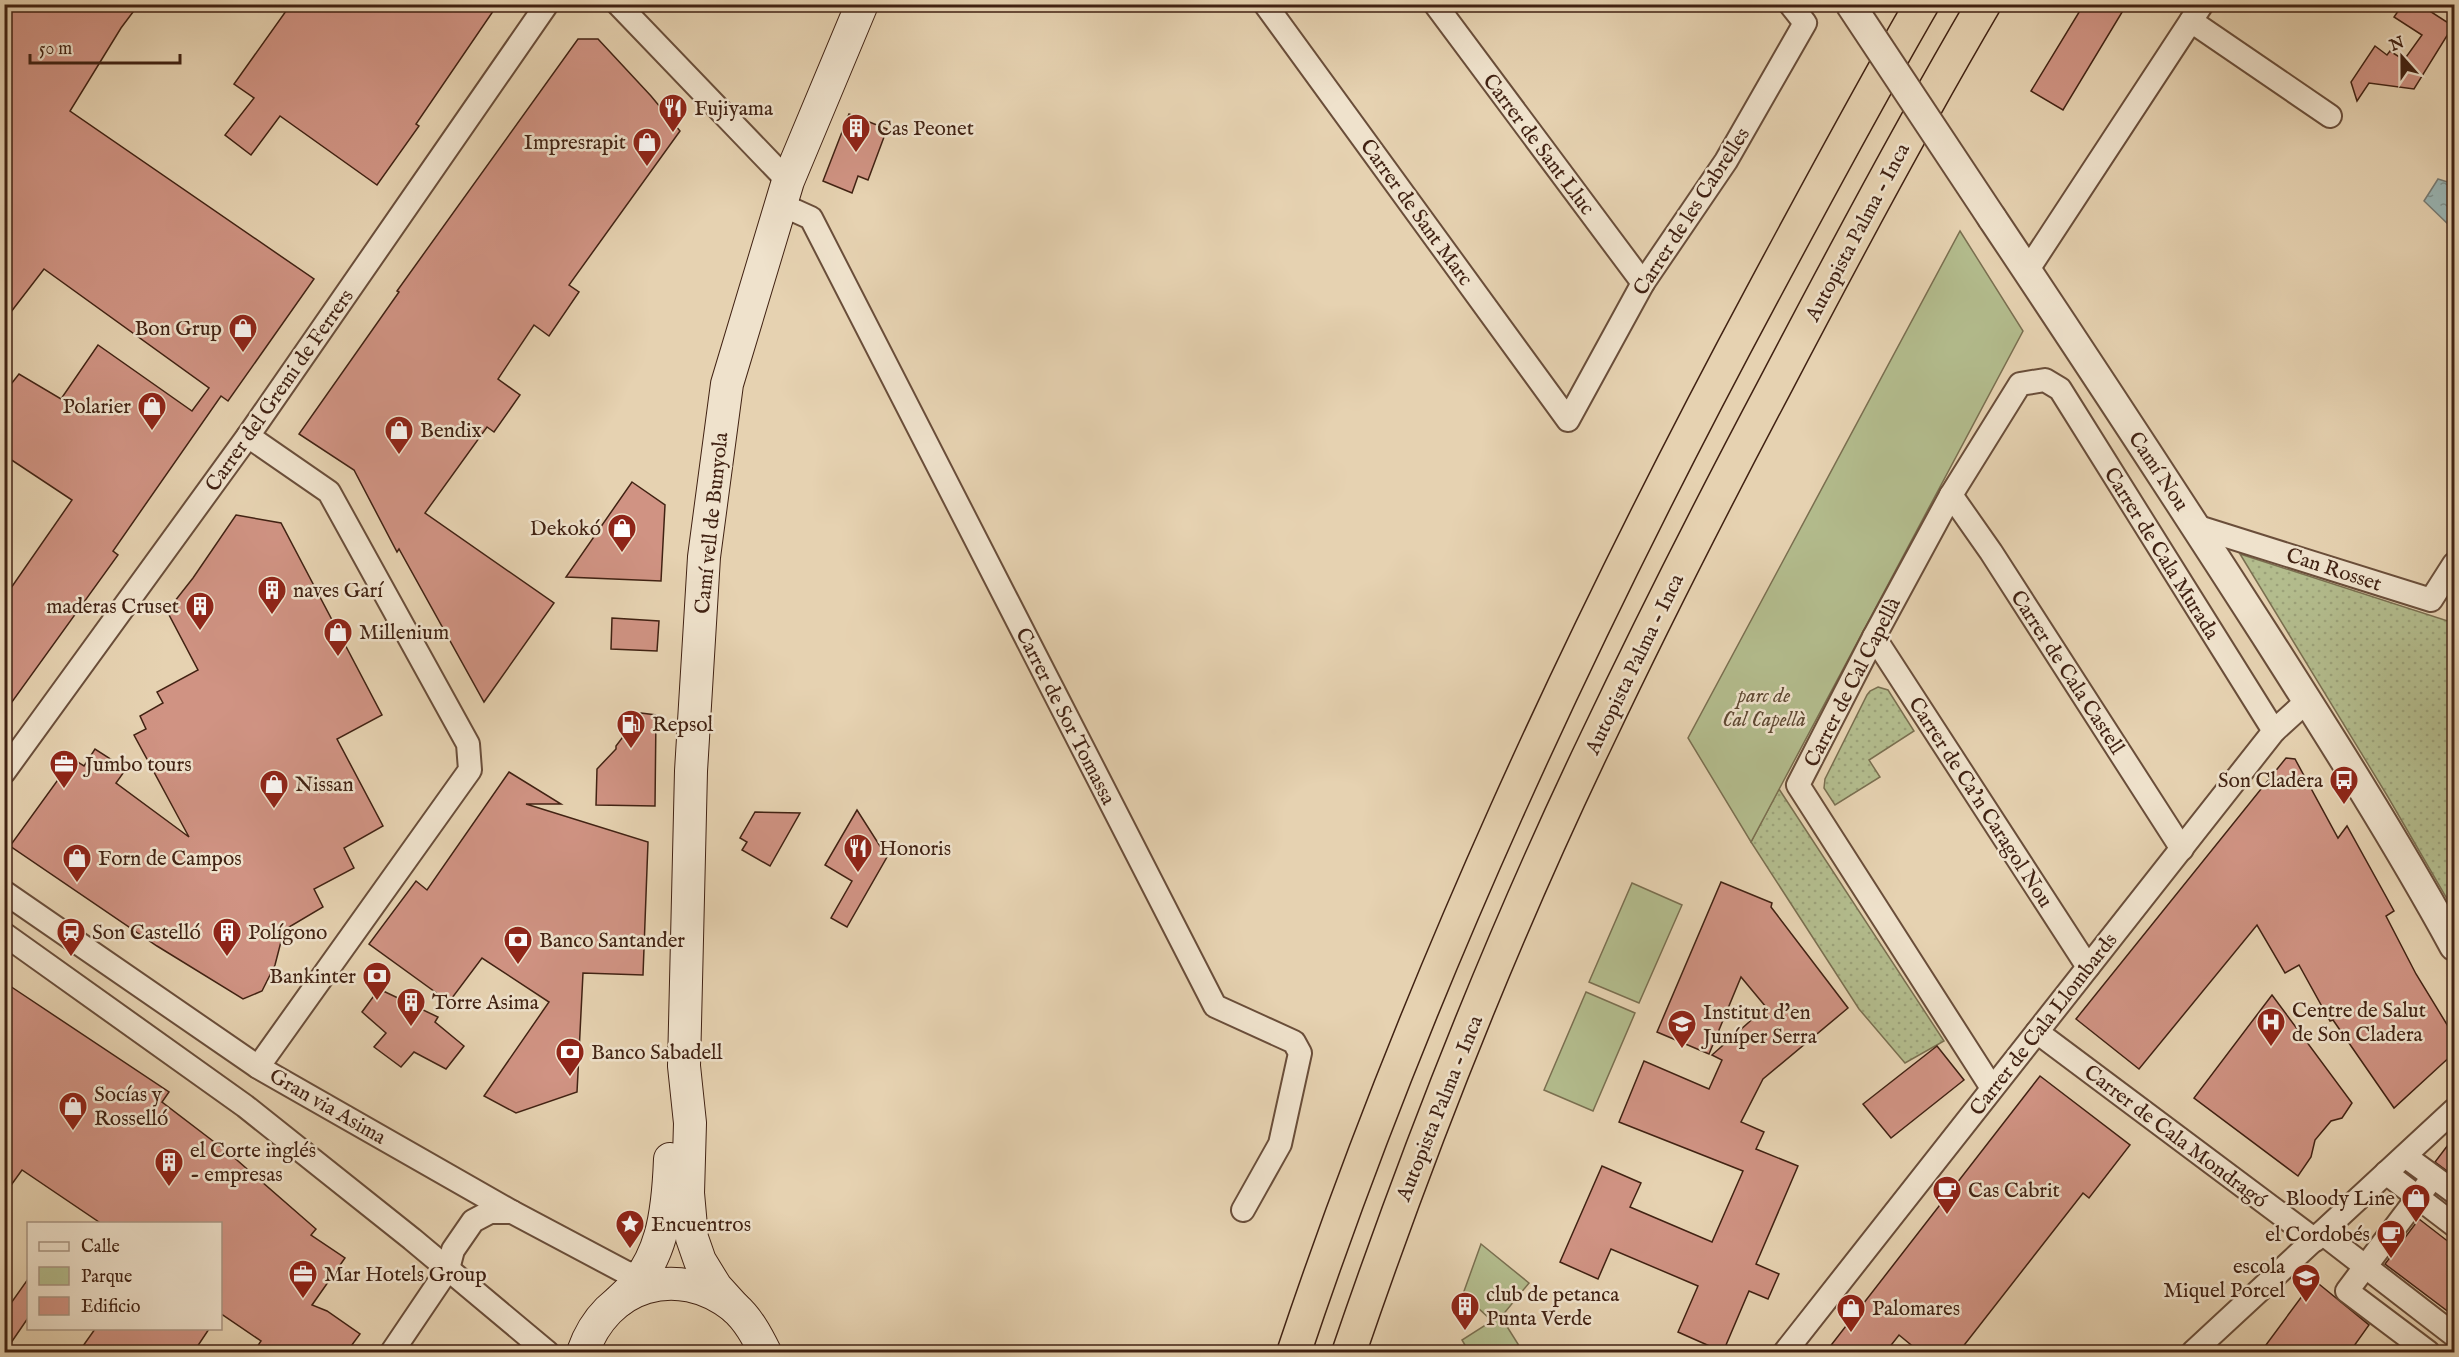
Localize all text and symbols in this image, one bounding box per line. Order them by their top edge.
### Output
scale bar [30,27,180,65]
north arrow [2372,27,2432,87]
text: N [2386,33,2408,57]
text: 50 m [39,38,72,61]
street label: Carrer de Sant Lluc [1476,69,1600,221]
restaurant icon: Fujiyama [657,92,689,134]
place label: Fujiyama [694,96,774,123]
building icon: Cas Peonet [840,112,872,154]
place label: Cas Peonet [877,116,974,143]
street label: Carrer de les Cabrelles [1628,123,1757,301]
shop icon: Impresrapit [631,126,663,168]
place label: Impresrapit [524,130,626,157]
street label: Carrer de Sant Marc [1353,134,1478,292]
street label: Autopista Palma - Inca [1799,138,1917,327]
street label: Carrer del Gremi de Ferrers [200,284,361,498]
shop icon: Bon Grup [227,312,259,354]
place label: Bon Grup [134,316,222,343]
shop icon: Polarier [136,390,168,432]
place label: Polarier [63,394,131,421]
shop icon: Bendix [383,414,415,456]
place label: Bendix [420,418,482,445]
street label: Camí Nou [2121,427,2194,517]
street label: Camí vell de Bunyola [690,430,736,615]
street label: Carrer de Cala Murada [2097,463,2225,646]
shop icon: Dekokó [606,512,638,554]
place label: Dekokó [530,516,601,543]
street label: Can Rosset [2282,542,2385,599]
street label: Autopista Palma - Inca [1579,569,1691,760]
building icon: naves Garí [256,574,288,616]
place label: naves Garí [293,578,384,605]
street label: Carrer de Cala Castell [2004,586,2130,760]
building icon: maderas Cruset [184,590,216,632]
street label: Carrer de Cal Capellà [1799,592,1908,772]
place label: maderas Cruset [46,594,179,621]
shop icon: Millenium [322,616,354,658]
place label: Millenium [359,620,449,647]
street label: Carrer de Sor Tomassa [1008,624,1121,811]
park label: parc de Cal Capellà [1722,683,1806,734]
street label: Carrer de Ca'n Caragol Nou [1901,692,2058,913]
fuel station icon: Repsol [615,708,647,750]
place label: Repsol [652,712,714,739]
office icon: Jumbo tours [48,748,80,790]
place label: Jumbo tours [83,752,192,779]
bus stop icon: Son Cladera [2328,764,2360,806]
shop icon: Nissan [258,768,290,810]
place label: Son Cladera [2218,768,2324,795]
place label: Nissan [295,772,354,799]
restaurant icon: Honoris [842,832,874,874]
place label: Honoris [879,836,951,863]
shop icon: Forn de Campos [61,842,93,884]
place label: Forn de Campos [98,846,242,873]
station icon: Son Castelló [55,916,87,958]
building icon: Polígono [211,916,243,958]
place label: Son Castelló [92,920,201,947]
place label: Polígono [248,920,327,947]
bank icon: Banco Santander [502,924,534,966]
place label: Banco Santander [539,928,685,955]
street label: Carrer de Cala Llombards [1964,928,2124,1122]
bank icon: Bankinter [361,960,393,1002]
place label: Bankinter [269,964,356,991]
building icon: Torre Asima [395,986,427,1028]
place label: Torre Asima [432,990,540,1017]
place label: Centre de Salut de Son Cladera [2292,998,2426,1049]
place label: Institut d'en Juníper Serra [1701,1000,1818,1051]
hospital icon: Centre de Salut de Son Cladera [2255,1006,2287,1048]
school or university icon: Institut d'en Juníper Serra [1666,1008,1698,1050]
street label: Autopista Palma - Inca [1390,1011,1490,1206]
bank icon: Banco Sabadell [554,1036,586,1078]
place label: Banco Sabadell [591,1040,723,1067]
street label: Carrer de Cala Mondragó [2078,1059,2272,1215]
street label: Gran via Asima [264,1063,391,1152]
place label: Socías y Rosselló [94,1082,168,1133]
shop icon: Socías y Rosselló [57,1090,89,1132]
place label: el Corte inglés - empresas [190,1138,316,1189]
building icon: el Corte inglés - empresas [153,1146,185,1188]
cafe icon: Cas Cabrit [1931,1174,1963,1216]
place label: Cas Cabrit [1968,1178,2060,1205]
shop icon: Bloody Line [2400,1182,2432,1224]
place label: Bloody Line [2285,1186,2395,1213]
place icon: Encuentros [614,1208,646,1250]
place label: Encuentros [651,1212,751,1239]
cafe icon: el Cordobés [2375,1218,2407,1260]
legend [27,1222,222,1330]
place label: el Cordobés [2265,1222,2370,1249]
text: Calle [81,1236,120,1259]
place label: escola Miquel Porcel [2163,1254,2286,1305]
office icon: Mar Hotels Group [287,1258,319,1300]
place label: Mar Hotels Group [324,1262,487,1289]
school or university icon: escola Miquel Porcel [2290,1262,2322,1304]
text: Parque [81,1266,132,1289]
place label: club de petanca Punta Verde [1486,1282,1620,1333]
building icon: club de petanca Punta Verde [1449,1290,1481,1332]
shop icon: Palomares [1835,1292,1867,1334]
text: Edificio [81,1296,141,1319]
place label: Palomares [1872,1296,1960,1323]

